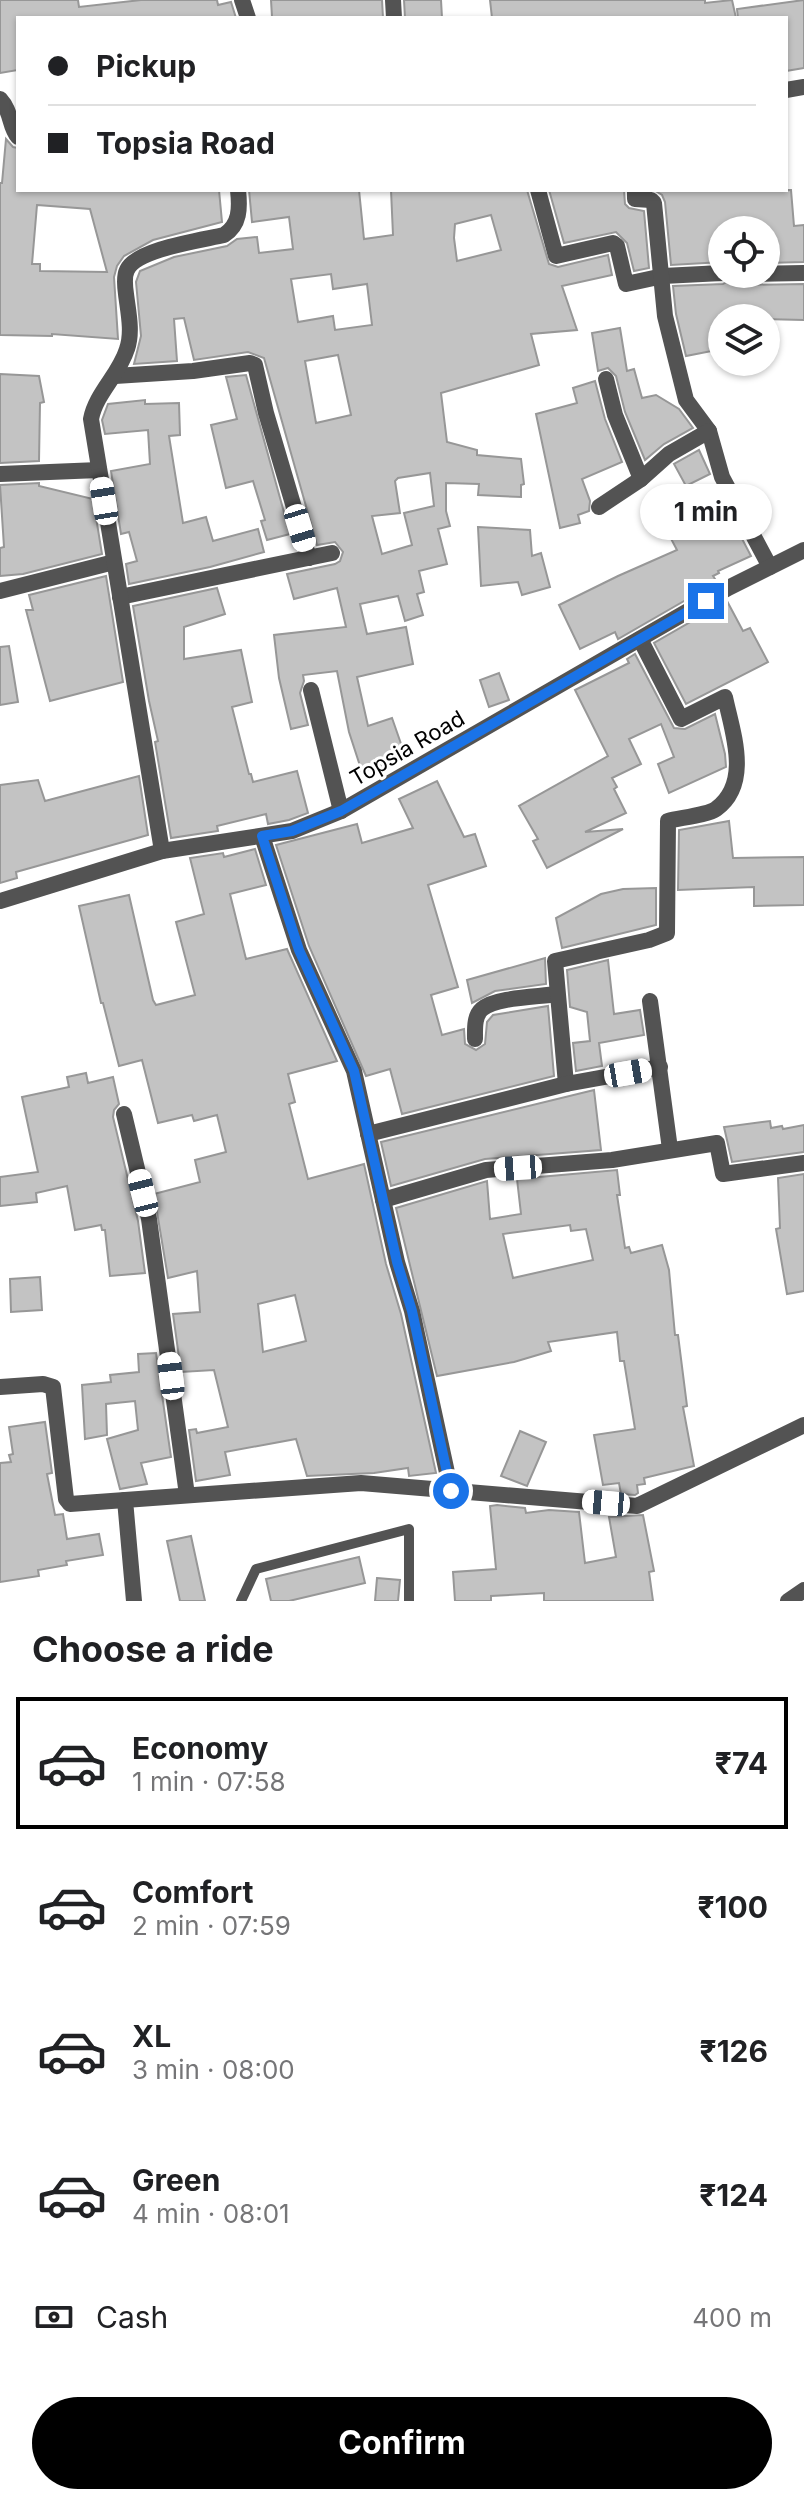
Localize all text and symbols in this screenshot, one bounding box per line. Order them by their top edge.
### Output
text: Pickup [96,48,196,84]
text: Topsia Road [96,125,275,161]
map controls [708,216,780,376]
button: locate [708,216,780,288]
button: layers [708,304,780,376]
car [88,475,120,527]
callout: 1 min [640,485,772,541]
text: 1 min [674,496,738,527]
car [282,502,318,554]
route end [688,583,724,619]
street label: Topsia Road [345,705,469,791]
car [602,1057,654,1089]
car [493,1154,543,1182]
car [126,1167,160,1219]
car [156,1351,186,1401]
route start [433,1473,469,1509]
car [581,1489,631,1517]
text: Choose a ride [32,1627,274,1671]
icon: car [36,1727,108,1799]
text: Economy [132,1730,268,1766]
text: ₹74 [715,1745,768,1781]
text: 1 min · 07:58 [132,1766,286,1797]
icon: car [36,1871,108,1943]
text: Comfort [132,1874,253,1910]
text: ₹100 [697,1889,768,1925]
text: 2 min · 07:59 [132,1910,291,1941]
icon: car [36,2015,108,2087]
text: XL [132,2018,171,2054]
text: ₹126 [700,2033,768,2069]
text: 3 min · 08:00 [132,2054,295,2085]
icon: car [36,2159,108,2231]
text: Green [132,2162,220,2198]
text: ₹124 [699,2177,768,2213]
text: 4 min · 08:01 [132,2198,290,2229]
icon: cash [32,2295,76,2339]
text: Cash [96,2299,168,2335]
text: 400 m [692,2302,772,2333]
button: Confirm [32,2397,772,2489]

